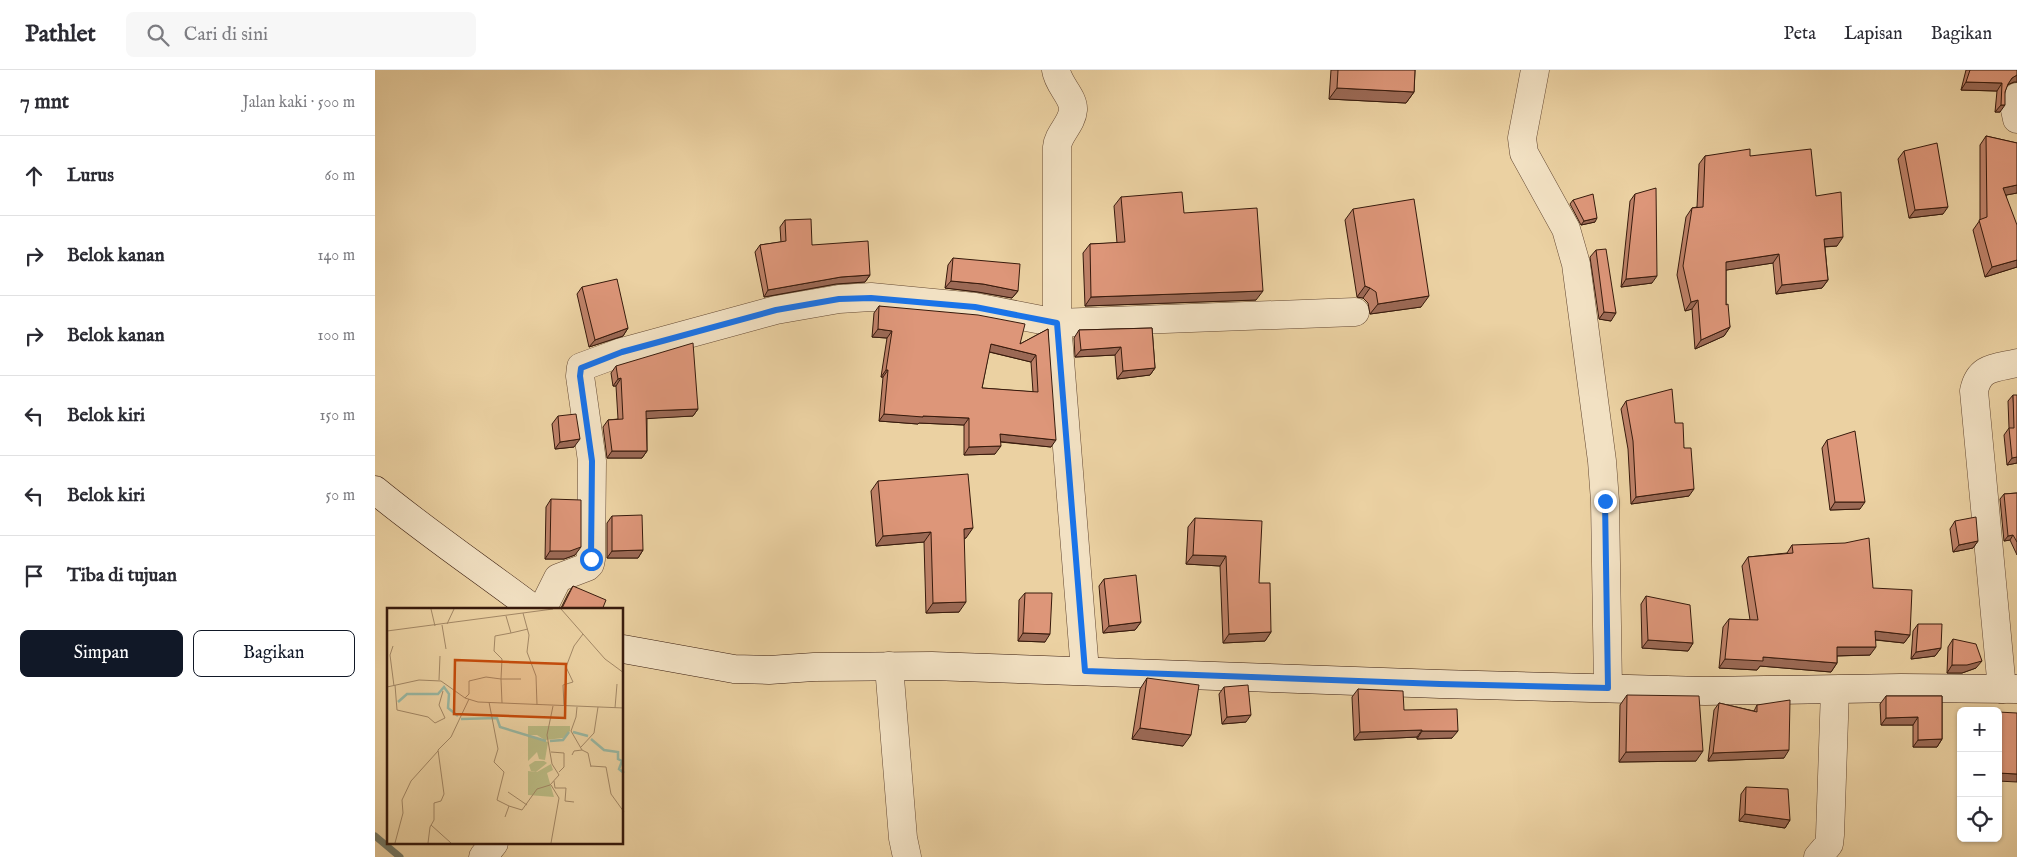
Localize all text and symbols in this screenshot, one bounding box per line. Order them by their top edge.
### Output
search box [126,12,476,57]
text: Pathlet [25,19,96,50]
icon: search [144,21,172,49]
text: Cari di sini [184,23,268,47]
text: Peta [1784,23,1816,46]
text: Lapisan [1844,23,1903,46]
text: Bagikan [1931,23,1992,46]
text: 7 mnt [20,89,69,116]
text: Jalan kaki · 500 m [243,93,355,113]
icon: ahead [20,162,48,190]
text: Lurus [67,164,114,188]
text: 60 m [325,166,355,186]
icon: right [20,242,48,270]
text: Belok kanan [67,244,165,268]
text: 140 m [317,246,355,266]
icon: right [20,322,48,350]
text: Belok kanan [67,324,165,348]
text: 100 m [318,326,355,346]
icon: left [20,402,48,430]
text: Belok kiri [67,404,145,428]
text: 150 m [320,406,355,426]
icon: left [20,482,48,510]
text: Belok kiri [67,484,145,508]
text: 50 m [326,486,355,506]
route end [1594,490,1617,513]
route start [580,548,603,571]
icon: arrive [20,562,48,590]
text: Tiba di tujuan [67,564,177,588]
inset map [387,608,624,844]
button: Simpan [20,630,183,677]
button: Bagikan [193,630,355,677]
map controls [1957,707,2002,842]
button: + [1957,707,2002,752]
button: − [1957,752,2002,797]
button: locate [1957,797,2002,842]

